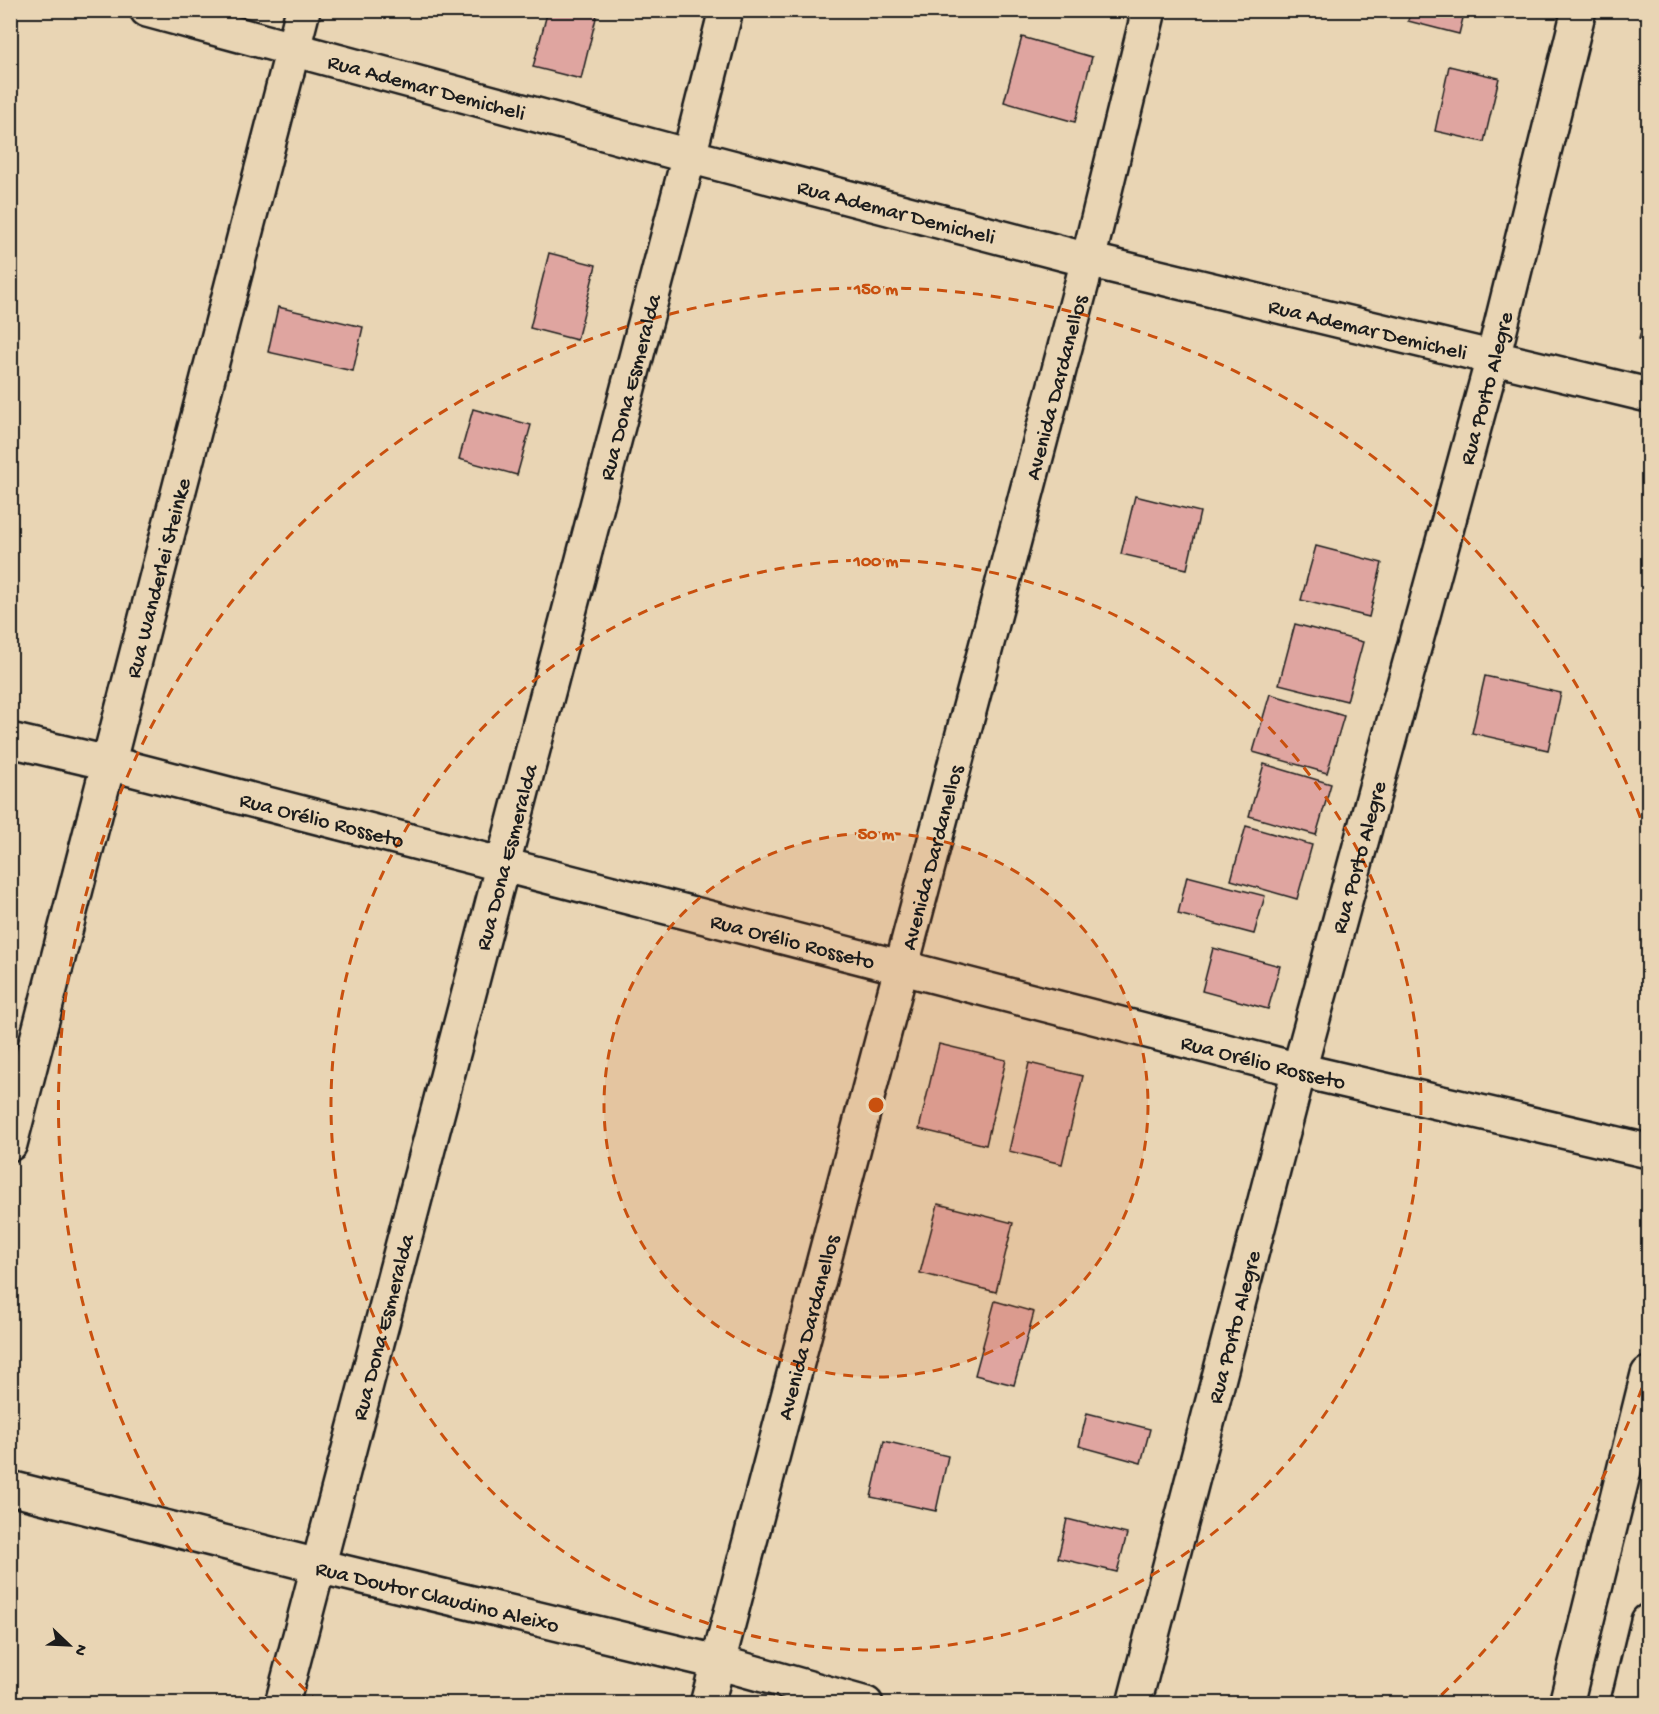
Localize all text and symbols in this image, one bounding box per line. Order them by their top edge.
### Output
street label: Rua Ademar Demicheli [324,50,528,128]
street label: Rua Ademar Demicheli [794,176,998,252]
text: 150 m [853,280,898,301]
street label: Rua Dona Esmeralda [595,291,669,484]
street label: Avenida Dardanellos [1022,292,1095,483]
street label: Rua Ademar Demicheli [1265,295,1469,368]
street label: Rua Porto Alegre [1455,309,1521,468]
street label: Rua Wanderlei Steinke [122,475,199,682]
text: 100 m [853,552,899,573]
street label: Rua Dona Esmeralda [472,761,546,954]
street label: Avenida Dardanellos [898,762,971,953]
street label: Rua Porto Alegre [1328,778,1394,937]
street label: Rua Orélio Rosseto [236,788,406,856]
text: 50 m [858,825,895,846]
street label: Rua Orélio Rosseto [707,910,877,977]
street label: Rua Orélio Rosseto [1178,1031,1348,1097]
centre of rings [866,1095,886,1115]
street label: Rua Dona Esmeralda [348,1231,422,1424]
street label: Avenida Dardanellos [774,1232,847,1423]
street label: Rua Porto Alegre [1204,1248,1269,1407]
street label: Rua Doutor Claudino Aleixo [312,1557,561,1641]
north arrow [39,1615,99,1675]
text: N [69,1641,90,1659]

